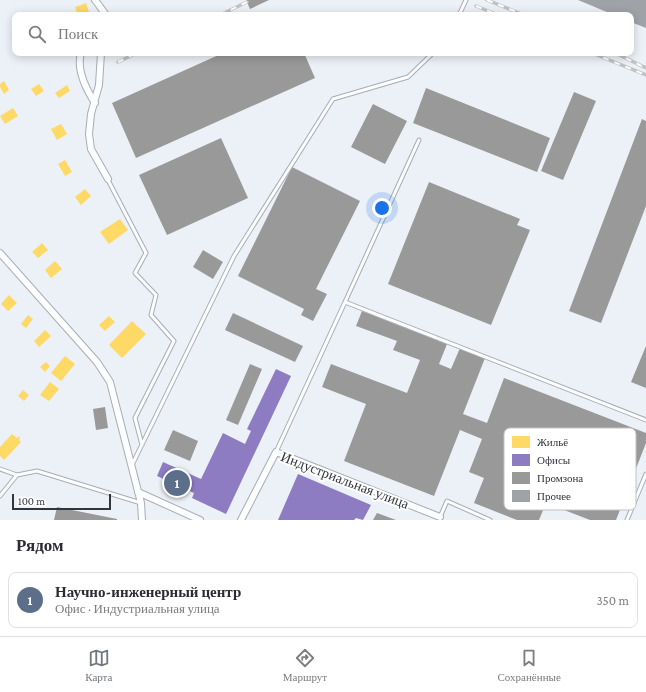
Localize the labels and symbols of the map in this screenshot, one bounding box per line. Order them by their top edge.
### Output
your location [372,198,392,218]
legend [504,428,636,510]
text: Жильё [537,436,568,448]
street label: Индустриальная улица [279,448,412,512]
text: Офисы [537,454,571,466]
pin: 1 [164,468,190,498]
text: Промзона [537,472,583,484]
text: Прочее [537,490,571,502]
scale bar [12,492,111,511]

